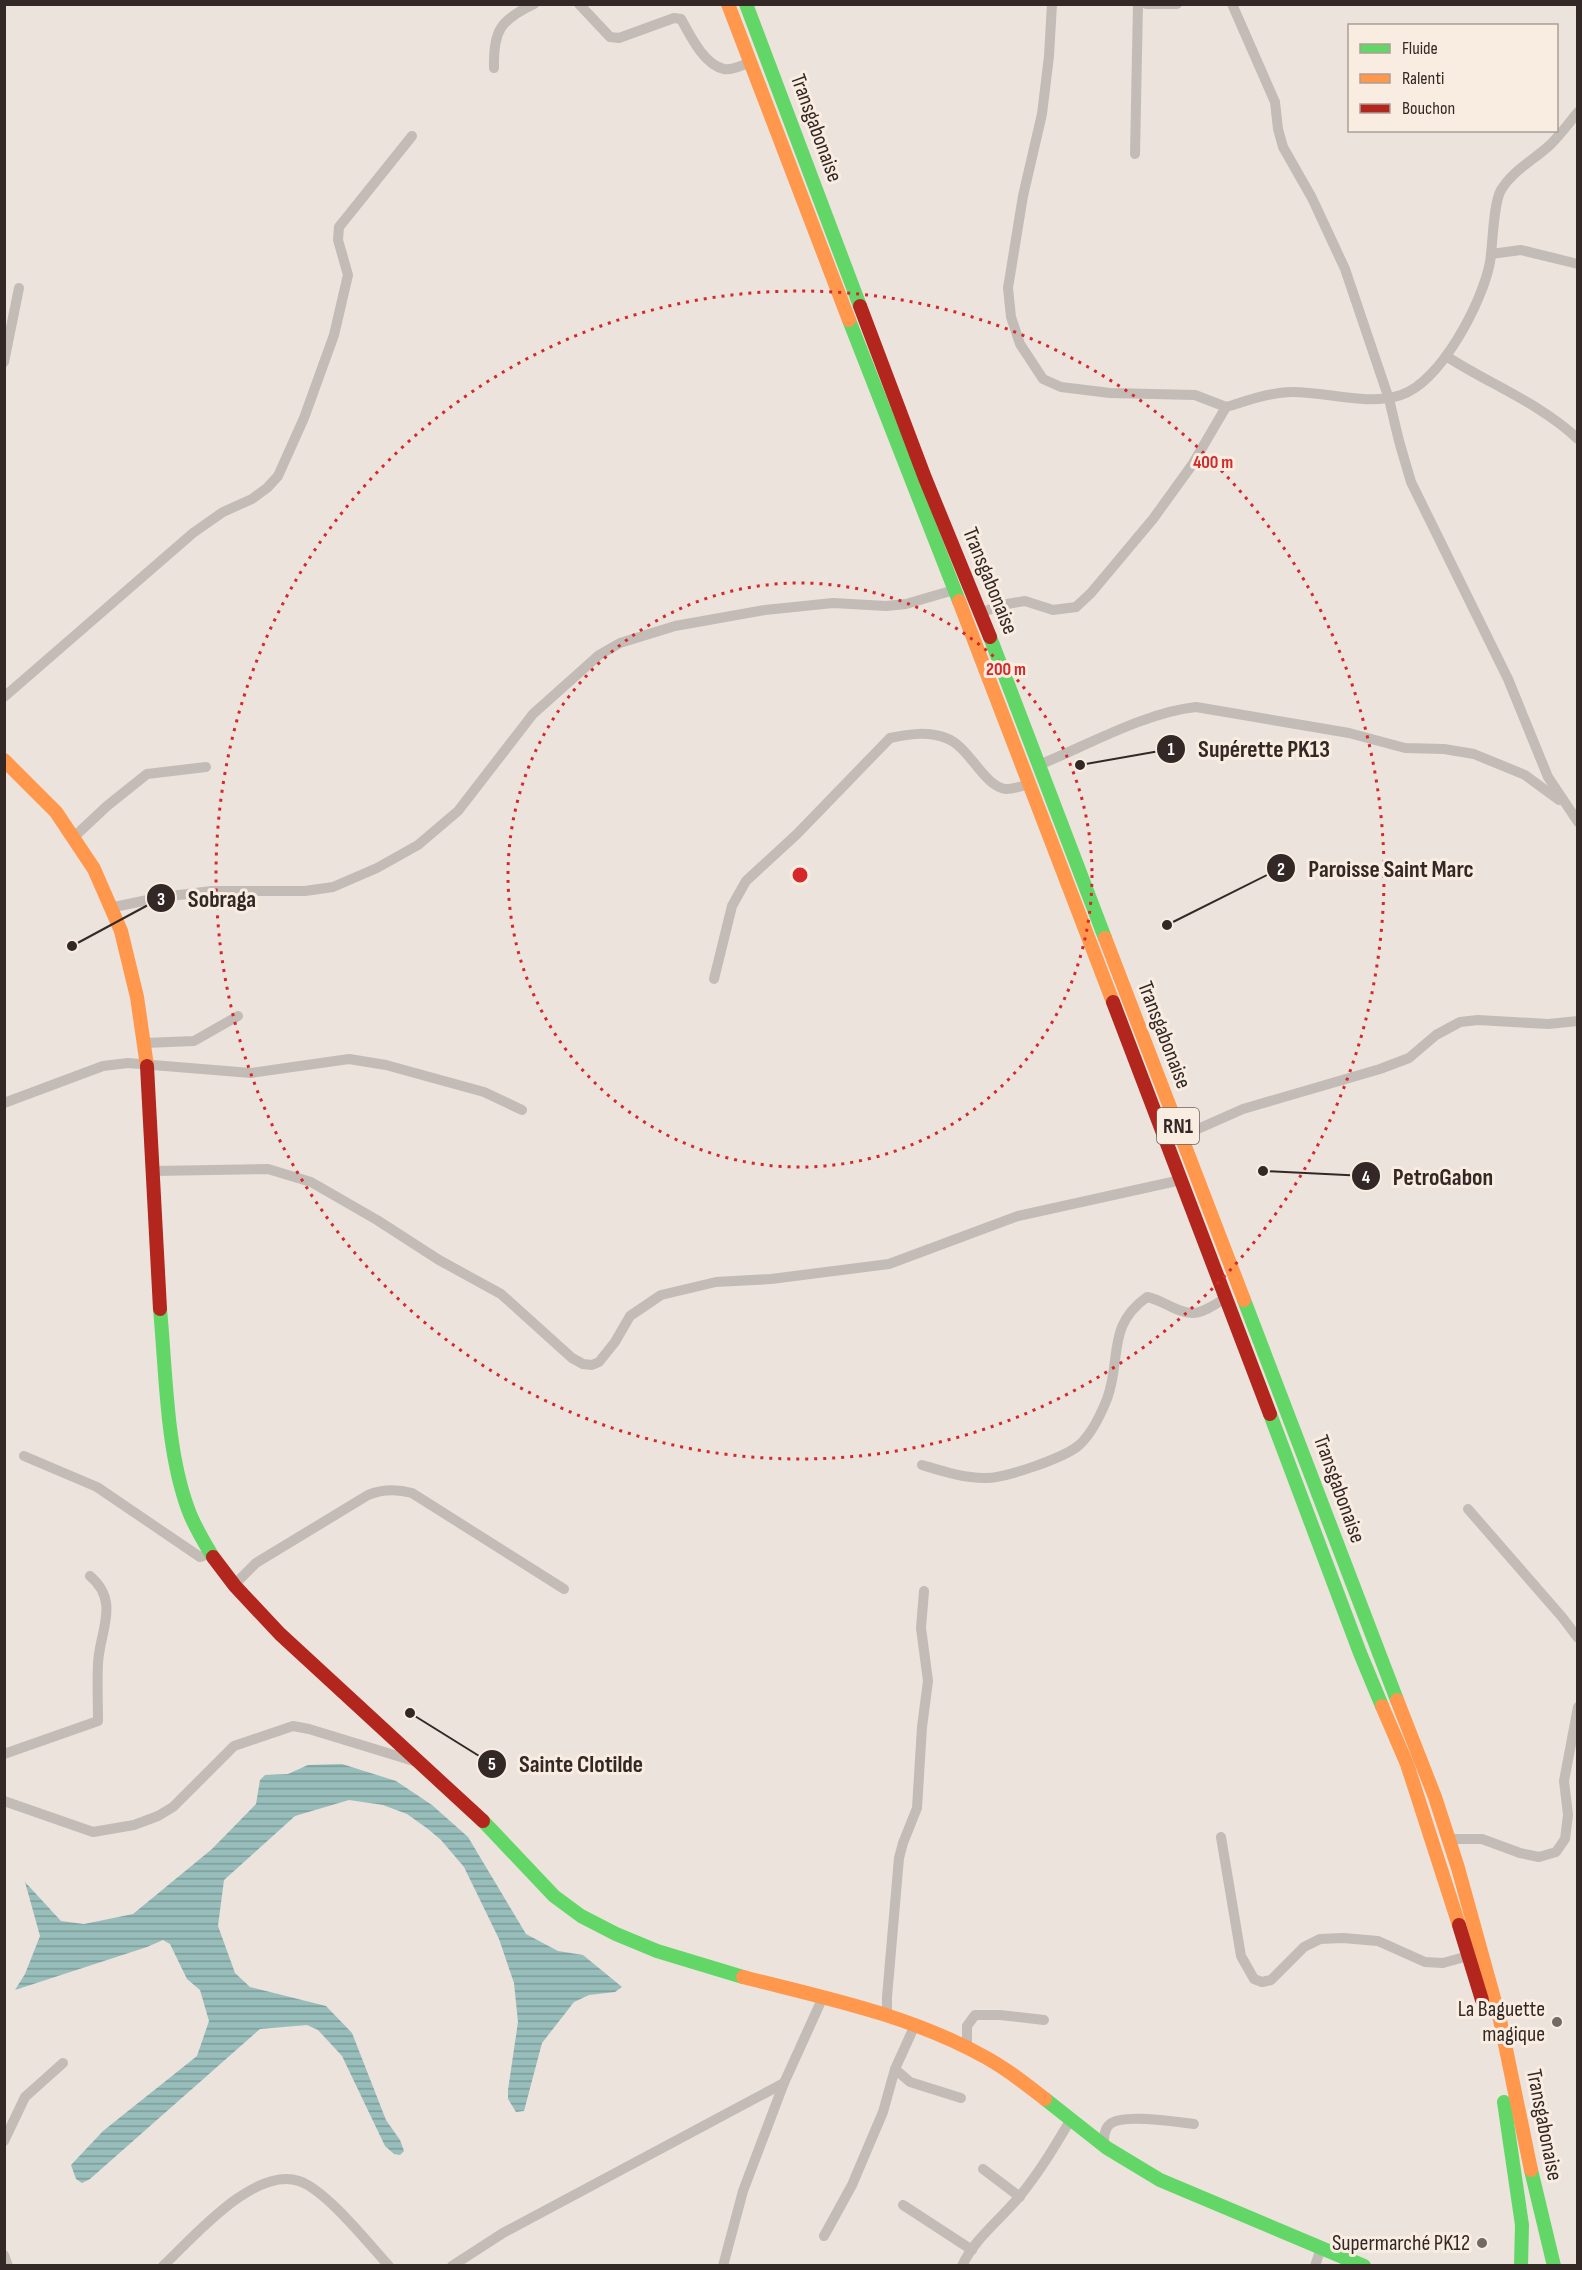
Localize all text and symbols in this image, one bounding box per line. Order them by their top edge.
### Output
legend [1348,24,1558,132]
text: Fluide [1402,38,1438,59]
text: Ralenti [1402,68,1444,89]
street label: Transgabonaise [784,70,848,186]
text: Bouchon [1402,98,1455,119]
text: 400 m [1193,452,1233,473]
street label: Transgabonaise [956,524,1024,638]
text: 200 m [986,659,1026,680]
callout: Supérette PK13 [1156,728,1342,770]
text: Supérette PK13 [1198,735,1330,764]
text: 1 [1167,739,1175,760]
callout: Paroisse Saint Marc [1266,847,1486,889]
text: Paroisse Saint Marc [1308,855,1474,884]
text: 2 [1277,859,1285,880]
centre of rings [790,865,810,885]
callout: Sobraga [146,877,268,919]
text: Sobraga [188,885,256,914]
text: 3 [157,889,165,910]
street label: Transgabonaise [1131,977,1197,1093]
road number: RN1 [1157,1108,1199,1144]
callout: PetroGabon [1351,1155,1505,1197]
text: PetroGabon [1393,1163,1493,1192]
text: 4 [1362,1167,1371,1188]
street label: Transgabonaise [1307,1431,1371,1547]
callout: Sainte Clotilde [477,1743,655,1785]
text: Sainte Clotilde [519,1750,643,1779]
text: 5 [488,1754,496,1775]
place label: La Baguette magique [1458,1996,1545,2048]
marker: La Baguette magique [1550,2015,1564,2029]
street label: Transgabonaise [1520,2067,1568,2183]
place label: Supermarché PK12 [1332,2230,1470,2257]
marker: Supermarché PK12 [1475,2236,1489,2250]

